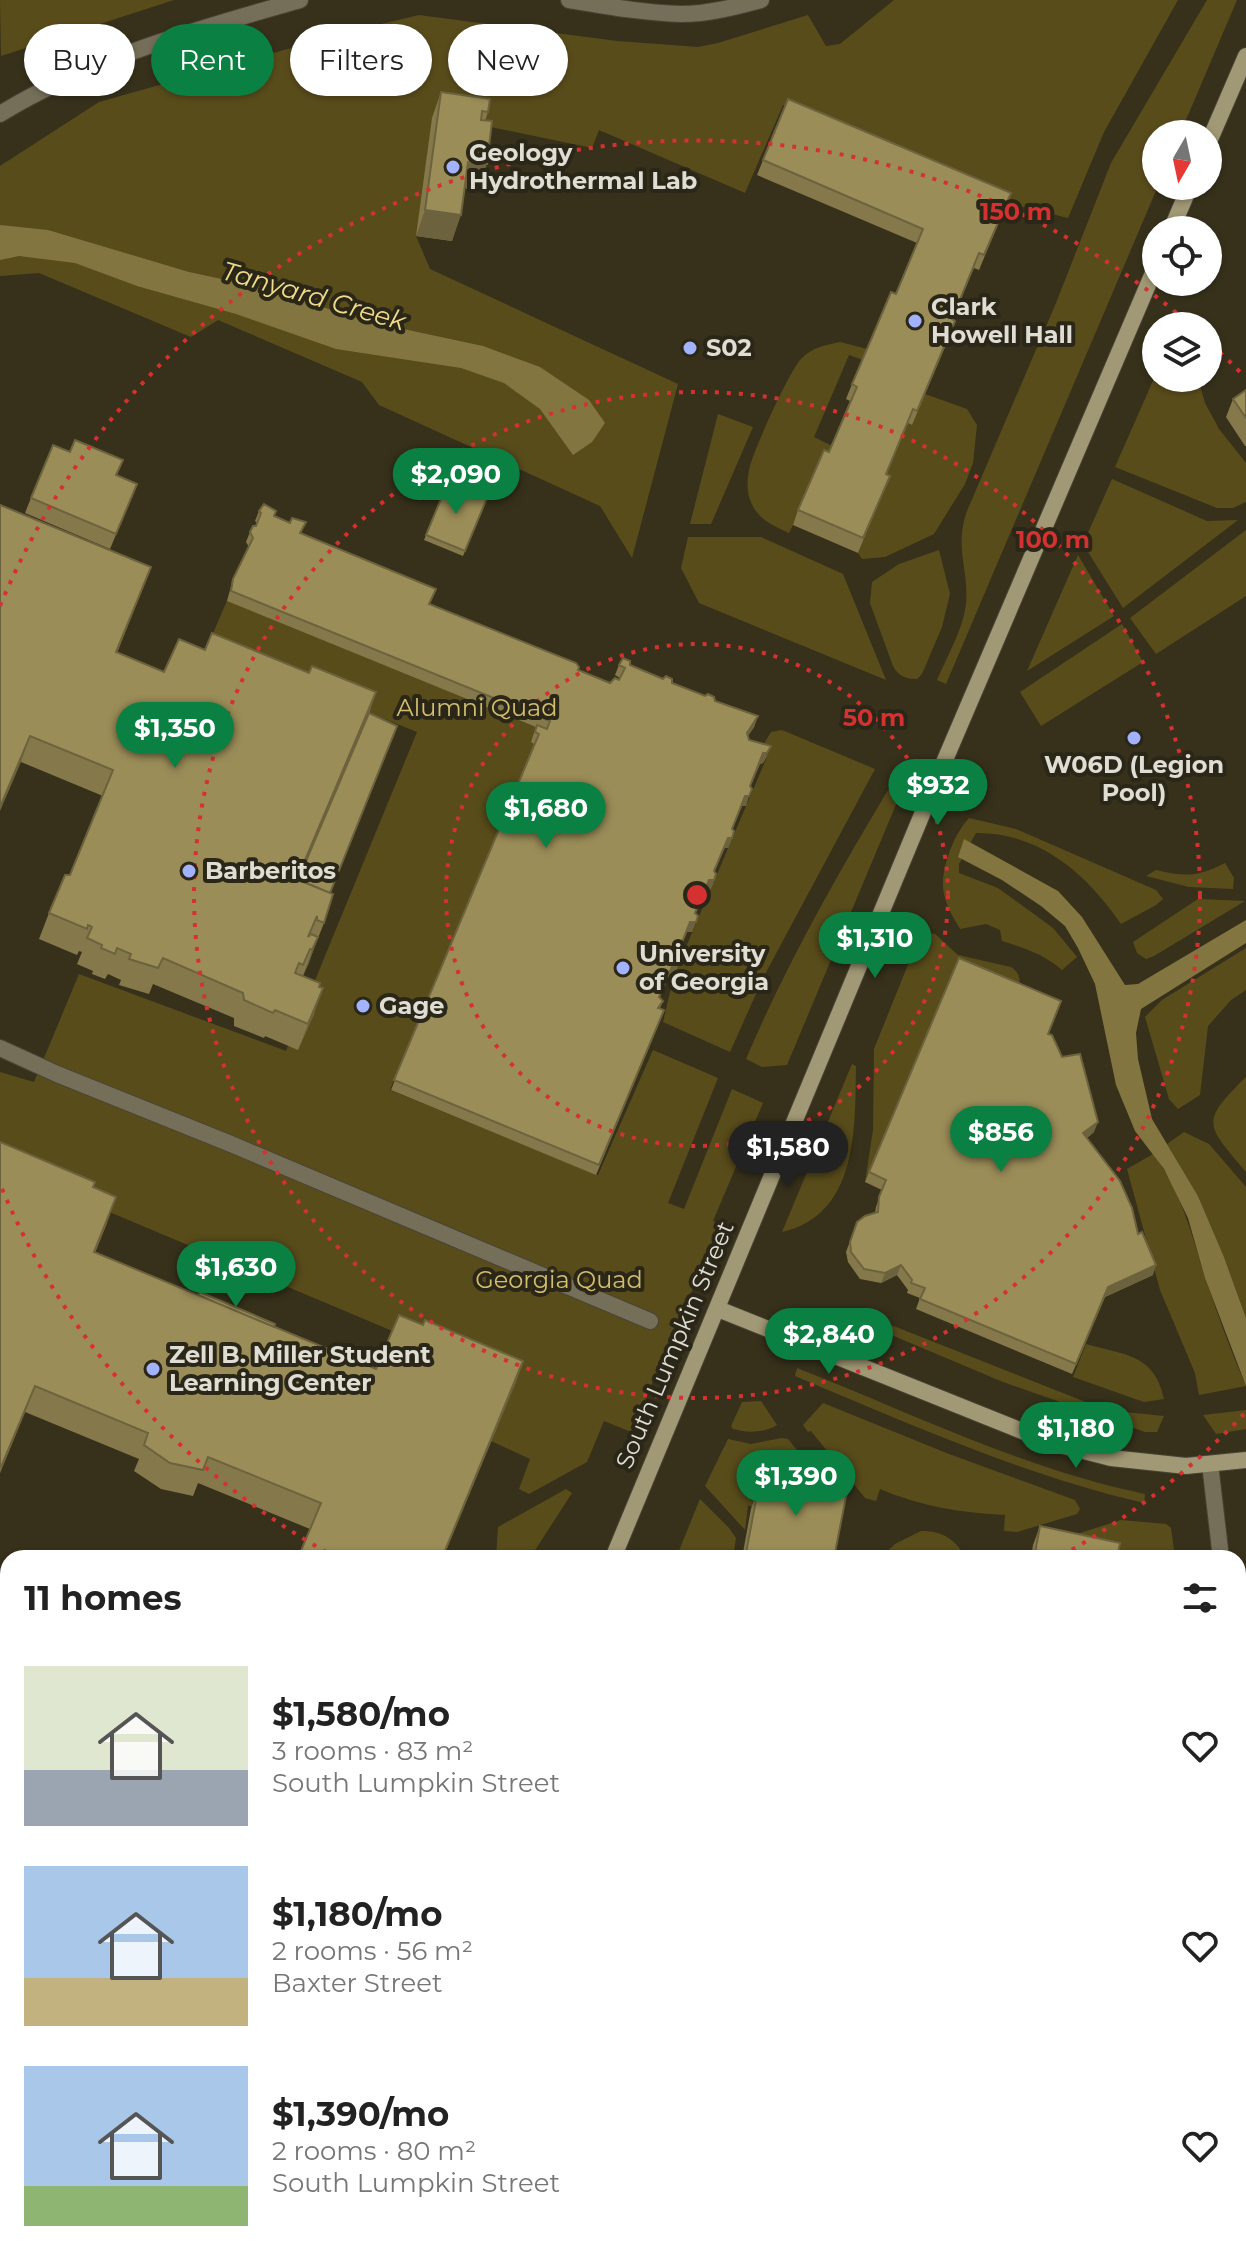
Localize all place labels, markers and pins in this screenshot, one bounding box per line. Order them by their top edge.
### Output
place label: Geology Hydrothermal Lab [469,138,697,195]
marker: Geology Hydrothermal Lab [444,158,462,176]
place label: Clark Howell Hall [931,292,1073,349]
marker: Clark Howell Hall [906,312,924,330]
place label: S02 [706,333,752,362]
marker: S02 [681,339,699,357]
pin: $2,090 [391,448,521,516]
pin: $1,350 [110,702,240,770]
marker: W06D (Legion Pool) [1125,729,1143,747]
place label: W06D (Legion Pool) [1044,750,1224,807]
pin: $932 [891,759,985,827]
pin: $1,680 [481,782,611,850]
place label: Barberitos [205,856,336,885]
marker: Barberitos [180,862,198,880]
centre of rings [683,881,711,909]
pin: $1,310 [810,912,940,980]
place label: University of Georgia [639,939,769,996]
marker: University of Georgia [614,959,632,977]
place label: Gage [379,991,444,1020]
marker: Gage [354,997,372,1015]
pin: $856 [954,1106,1048,1174]
pin: $1,580 [723,1121,853,1189]
pin: $1,630 [171,1241,301,1309]
pin: $2,840 [764,1308,894,1376]
place label: Zell B. Miller Student Learning Center [169,1340,431,1397]
marker: Zell B. Miller Student Learning Center [144,1360,162,1378]
pin: $1,180 [1011,1402,1141,1470]
pin: $1,390 [731,1450,861,1518]

